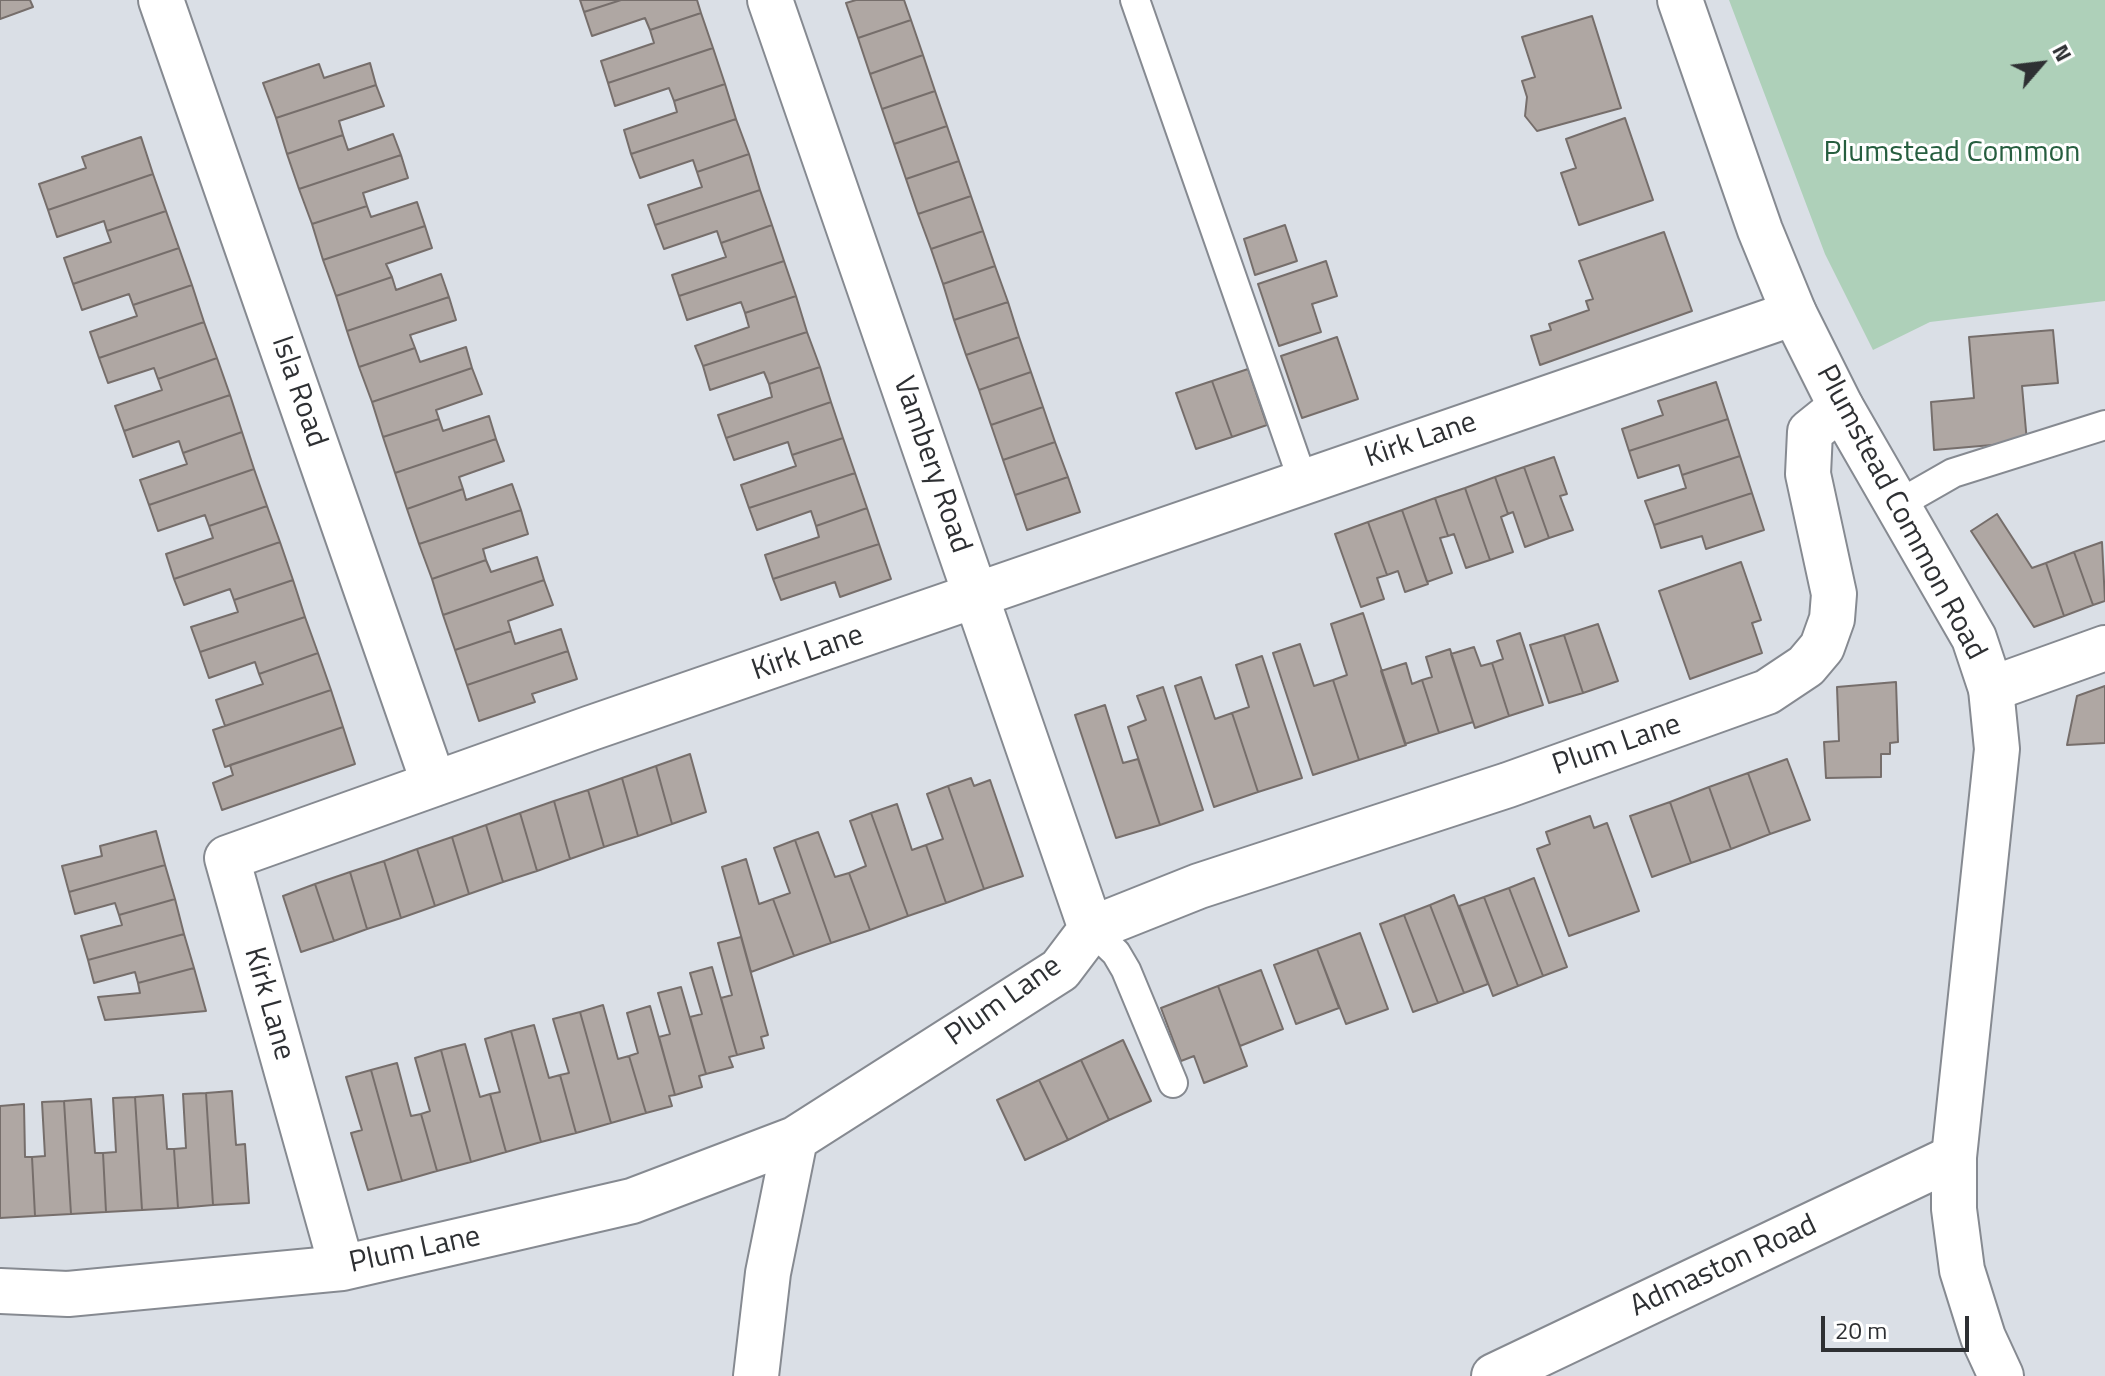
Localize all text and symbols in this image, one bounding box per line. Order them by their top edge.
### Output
north arrow [2001,24,2081,104]
text: N [2044,38,2081,67]
park label: Plumstead Common [1824,136,2080,172]
street label: Isla Road [262,332,334,452]
street label: Plumstead Common Road [1807,360,1993,666]
street label: Vambery Road [884,372,978,558]
street label: Kirk Lane [1360,405,1482,477]
street label: Kirk Lane [747,618,869,690]
street label: Plum Lane [1548,707,1686,785]
street label: Kirk Lane [235,943,301,1065]
street label: Plum Lane [939,949,1069,1055]
street label: Admaston Road [1625,1208,1823,1326]
street label: Plum Lane [346,1220,484,1282]
scale bar [1825,1300,1973,1350]
text: 20 m [1835,1312,1887,1348]

